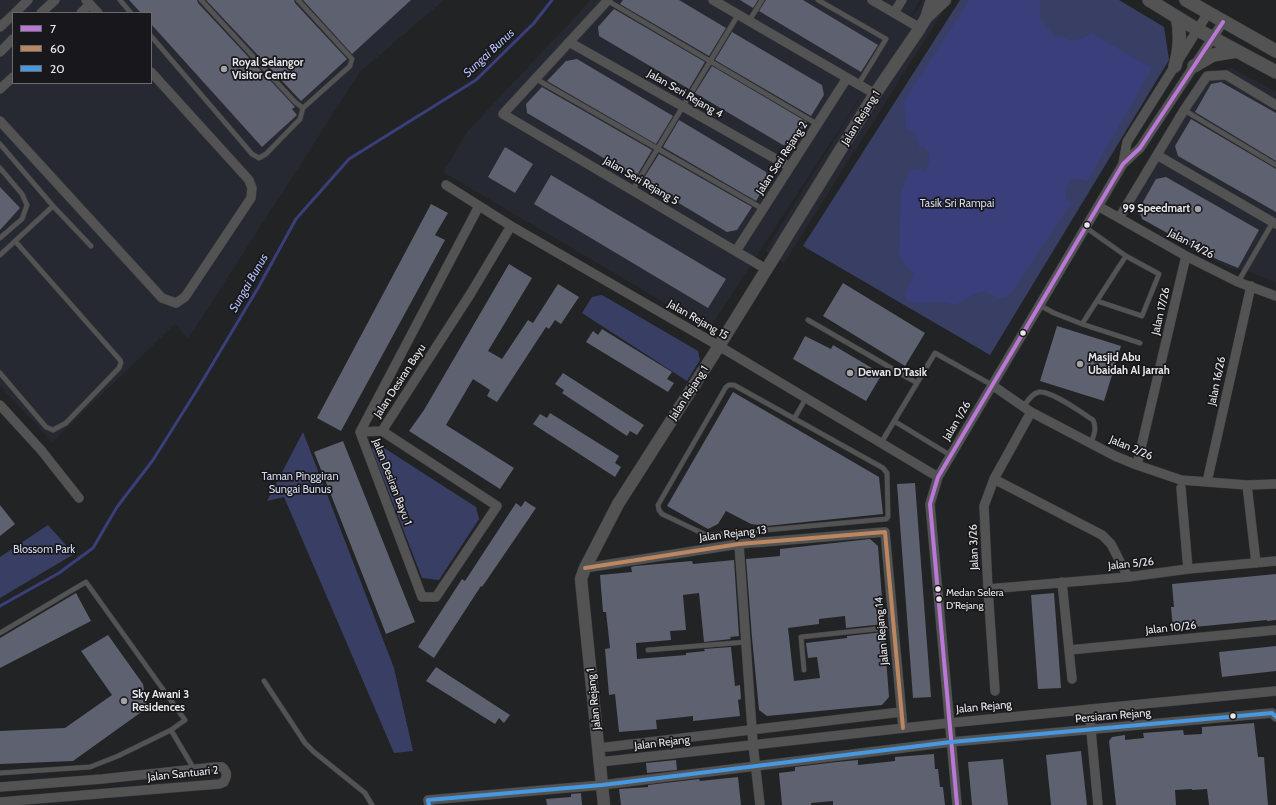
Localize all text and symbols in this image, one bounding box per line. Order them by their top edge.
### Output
legend [12,12,152,84]
text: 7 [50,21,56,36]
water label: Sungai Bunus [460,26,518,80]
text: 60 [50,41,65,56]
place label: Royal Selangor Visitor Centre [232,56,303,82]
text: 20 [50,61,65,76]
marker: Royal Selangor Visitor Centre [219,64,229,74]
street label: Jalan Seri Rejang 4 [645,67,725,121]
street label: Jalan Rejang 1 [839,88,883,148]
street label: Jalan Seri Rejang 2 [753,119,811,197]
street label: Jalan Seri Rejang 5 [601,154,681,208]
park label: Tasik Sri Rampai [920,197,994,211]
place label: 99 Speedmart [1122,202,1190,216]
marker: 99 Speedmart [1193,204,1203,214]
unlabelled marker [1082,220,1092,230]
street label: Jalan 14/26 [1166,226,1216,262]
water label: Sungai Bunus [227,251,271,315]
street label: Jalan 17/26 [1149,286,1173,336]
street label: Jalan Rejang 15 [665,297,731,343]
unlabelled marker [1018,328,1028,338]
street label: Jalan Desiran Bayu [371,342,429,420]
place label: Masjid Abu Ubaidah Al Jarrah [1088,351,1170,377]
street label: Jalan 16/26 [1205,355,1229,407]
marker: Masjid Abu Ubaidah Al Jarrah [1075,359,1085,369]
street label: Jalan Rejang 1 [667,363,711,423]
place label: Dewan D'Tasik [858,366,927,380]
marker: Dewan D'Tasik [845,368,855,378]
street label: Jalan 1/26 [940,399,974,443]
street label: Jalan 2/26 [1107,433,1155,463]
street label: Jalan Desiran Bayu 1 [369,437,415,527]
park label: Taman Pinggiran Sungai Bunus [261,470,339,496]
street label: Jalan Rejang 13 [699,523,767,545]
street label: Jalan 3/26 [967,524,981,570]
park label: Blossom Park [13,543,75,557]
street label: Jalan 5/26 [1107,555,1155,573]
unlabelled marker [933,584,943,594]
place label: Medan Selera D'Rejang [946,587,1004,610]
marker: Medan Selera D'Rejang [934,594,944,604]
street label: Jalan Rejang 14 [872,596,892,666]
street label: Jalan 10/26 [1145,619,1197,637]
street label: Jalan Rejang 1 [584,668,604,730]
place label: Sky Awani 3 Residences [132,688,189,714]
marker: Sky Awani 3 Residences [119,696,129,706]
street label: Jalan Rejang [956,698,1012,716]
street label: Persiaran Rejang [1075,706,1151,726]
unlabelled marker [1228,711,1238,721]
street label: Jalan Rejang [634,733,690,753]
street label: Jalan Santuari 2 [147,764,219,784]

